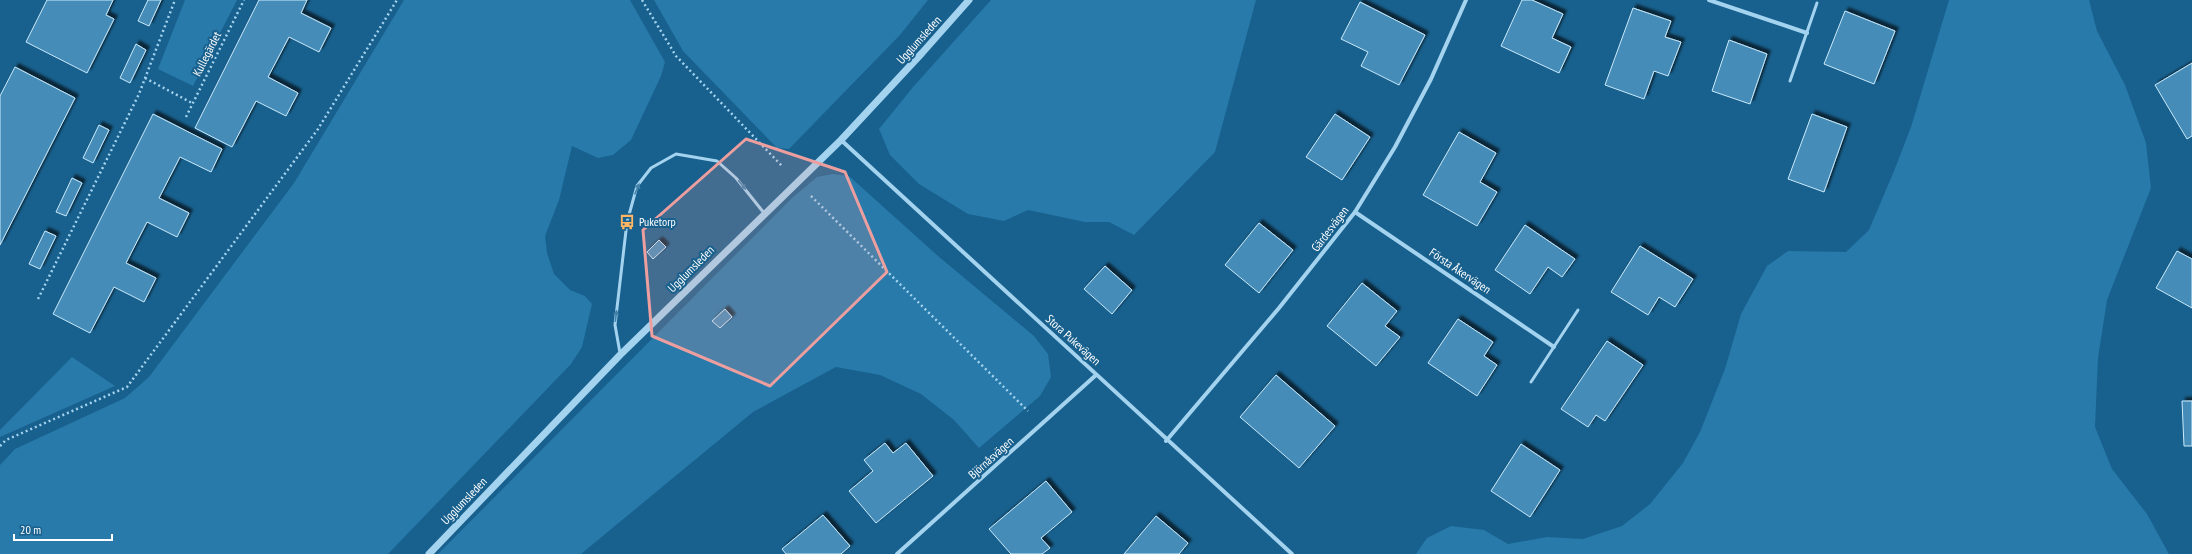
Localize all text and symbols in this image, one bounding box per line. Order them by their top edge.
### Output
street label: Ugglumsleden [893,12,944,67]
street label: Kullegärdet [189,28,224,79]
one-way arrow [737,179,746,190]
one-way arrow [635,182,641,194]
street label: Gärdesvägen [1308,203,1352,254]
bus stop icon: Puketorp [618,213,636,231]
place label: Puketorp [639,214,676,229]
street label: Ugglumsleden [664,242,717,295]
street label: Första Åkervägen [1427,244,1494,297]
one-way arrow [613,310,620,322]
street label: Stora Pukevägen [1043,311,1104,368]
street label: Björnåsvägen [965,433,1016,482]
street label: Ugglumsleden [438,474,490,527]
scale bar [14,516,112,542]
text: 20 m [20,522,41,537]

